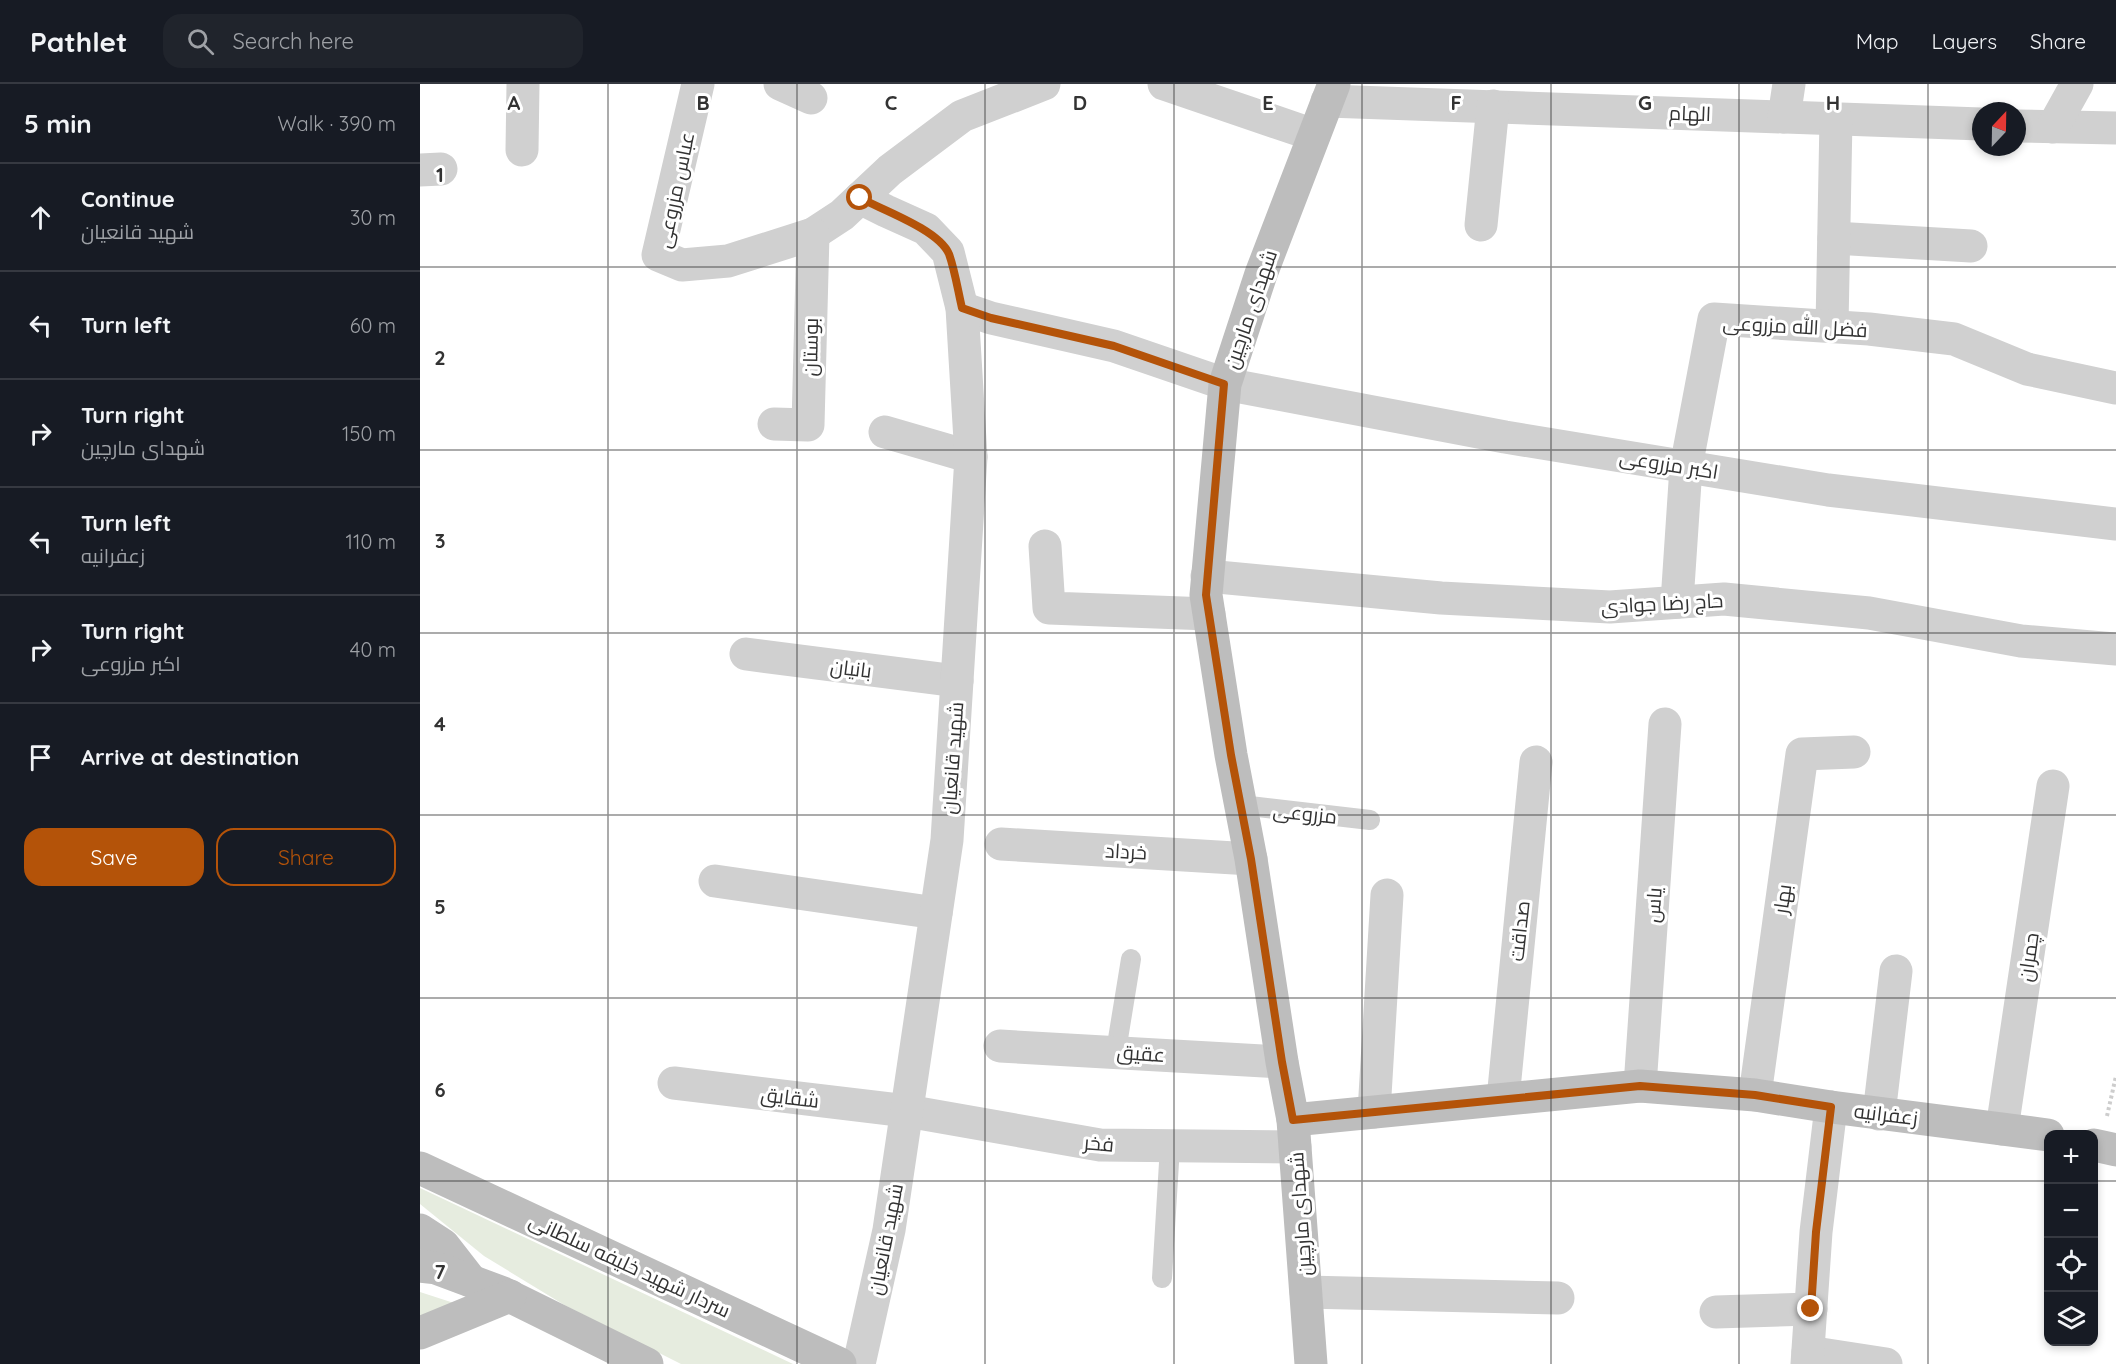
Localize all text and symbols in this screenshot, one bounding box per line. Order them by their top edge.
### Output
search box [163,14,583,68]
text: Pathlet [30,24,127,59]
icon: search [184,25,217,58]
text: Search here [232,27,354,55]
text: Map [1856,28,1899,54]
text: Layers [1932,28,1997,54]
text: Share [2030,28,2086,54]
text: A [508,90,521,115]
text: B [696,90,710,115]
text: C [885,90,898,115]
text: D [1073,90,1087,115]
text: E [1262,90,1274,115]
text: F [1450,90,1462,115]
text: G [1638,90,1652,115]
text: H [1826,90,1840,115]
street label: الهام [1668,100,1712,128]
north arrow [1972,102,2026,156]
text: 5 min [24,107,92,140]
text: Walk · 390 m [277,111,396,136]
street label: عباس مزروعی [651,130,700,250]
text: 1 [436,162,444,187]
route start [846,184,872,210]
text: Continue [81,185,175,213]
icon: ahead [24,201,57,234]
text: 30 m [350,205,396,230]
text: شهید قانعیان [81,219,194,244]
street label: شهدای مارچین [1218,246,1283,372]
icon: left [24,309,57,342]
street label: فضل الله مزروعی [1722,310,1868,343]
text: Turn left [81,311,171,339]
text: 60 m [350,313,396,338]
street label: بوستان [797,318,824,377]
text: 2 [434,345,446,370]
text: Turn right [81,401,185,429]
icon: right [24,417,57,450]
text: 150 m [342,421,396,446]
text: شهدای مارچین [81,435,205,460]
street label: اکبر مزروعی [1618,444,1720,485]
text: Turn left [81,509,171,537]
icon: left [24,525,57,558]
text: 3 [435,528,445,553]
text: 110 m [346,529,396,554]
text: زعفرانیه [81,543,145,568]
street label: حاج رضا جوادی [1600,587,1724,621]
text: Turn right [81,617,185,645]
icon: right [24,633,57,666]
text: 40 m [350,637,396,662]
text: اکبر مزروعی [81,651,181,676]
street label: بانیان [829,653,873,684]
street label: شهید قانعیان [936,701,969,815]
text: 4 [434,711,446,736]
icon: arrive [24,741,57,774]
text: Arrive at destination [81,743,299,771]
street label: مزروعی [1271,797,1338,830]
button: Save [24,828,204,886]
button: Share [216,828,396,886]
street label: خرداد [1104,837,1148,865]
street label: بهار [1767,883,1797,917]
street label: یاس [1639,886,1668,924]
text: 5 [434,894,446,919]
street label: صداقت [1503,899,1535,963]
street label: چمران [2012,931,2045,983]
street label: عقیق [1116,1039,1166,1068]
text: 6 [434,1077,446,1102]
street label: شقایق [759,1081,821,1114]
street label: زعفرانیه [1853,1098,1919,1130]
street label: فخر [1082,1129,1115,1157]
map controls [2044,1130,2098,1346]
button: + [2044,1130,2098,1184]
street label: شهدای مارچین [1283,1151,1318,1277]
street label: شهید قانعیان [862,1181,909,1297]
button: − [2044,1184,2098,1238]
street label: سردار شهید خلیفه سلطانی [525,1207,735,1324]
button: locate [2044,1238,2098,1292]
text: 7 [435,1259,446,1284]
button: layers [2044,1292,2098,1346]
route end [1797,1295,1823,1321]

